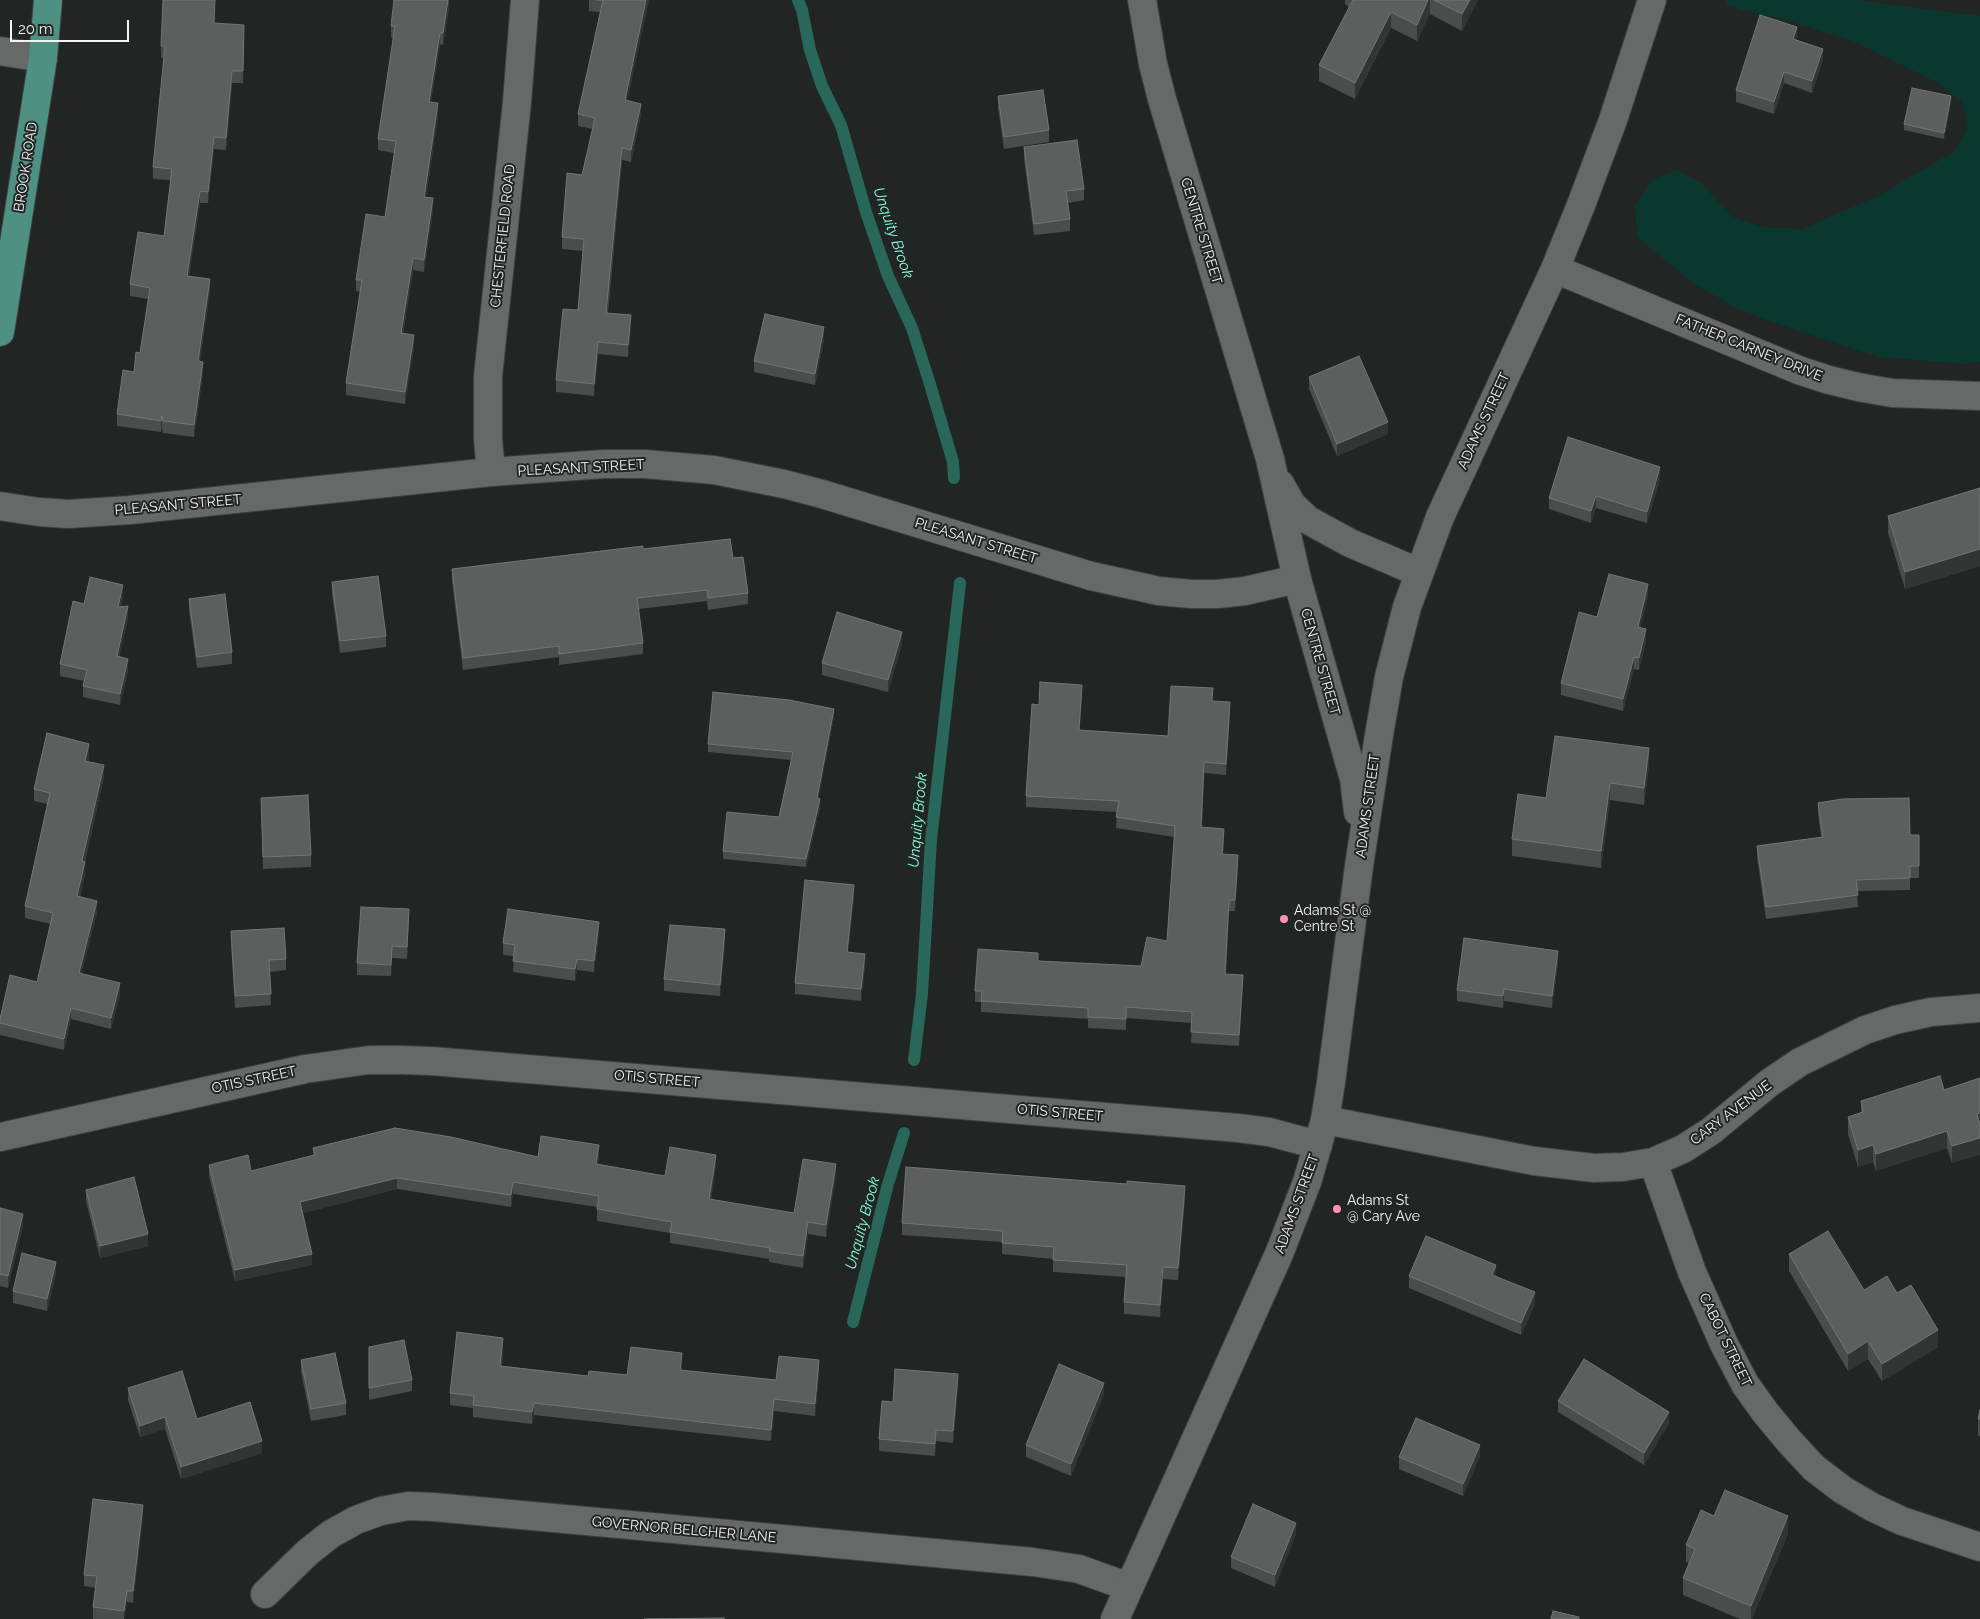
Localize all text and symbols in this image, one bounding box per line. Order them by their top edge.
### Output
scale bar [12,10,131,42]
text: 20 m [18,20,53,38]
street label: BROOK ROAD [11,121,41,213]
street label: CHESTERFIELD ROAD [487,164,519,308]
street label: CENTRE STREET [1177,176,1225,286]
water label: Unquity Brook [869,185,917,281]
street label: FATHER CARNEY DRIVE [1673,311,1825,385]
street label: ADAMS STREET [1454,370,1514,472]
street label: PLEASANT STREET [517,456,645,480]
street label: PLEASANT STREET [114,491,242,519]
street label: PLEASANT STREET [913,514,1039,568]
street label: CENTRE STREET [1297,607,1343,717]
street label: ADAMS STREET [1352,753,1384,859]
water label: Unquity Brook [905,772,931,868]
place label: Adams St @ Centre St [1294,903,1371,936]
marker: Adams St @ Centre St [1278,913,1290,925]
street label: OTIS STREET [210,1063,298,1097]
street label: OTIS STREET [613,1067,701,1091]
street label: CARY AVENUE [1687,1077,1775,1149]
street label: OTIS STREET [1016,1101,1104,1125]
street label: ADAMS STREET [1271,1152,1323,1256]
water label: Unquity Brook [842,1175,884,1271]
place label: Adams St @ Cary Ave [1347,1193,1420,1226]
marker: Adams St @ Cary Ave [1331,1203,1343,1215]
street label: CABOT STREET [1695,1290,1755,1390]
street label: GOVERNOR BELCHER LANE [591,1514,777,1546]

